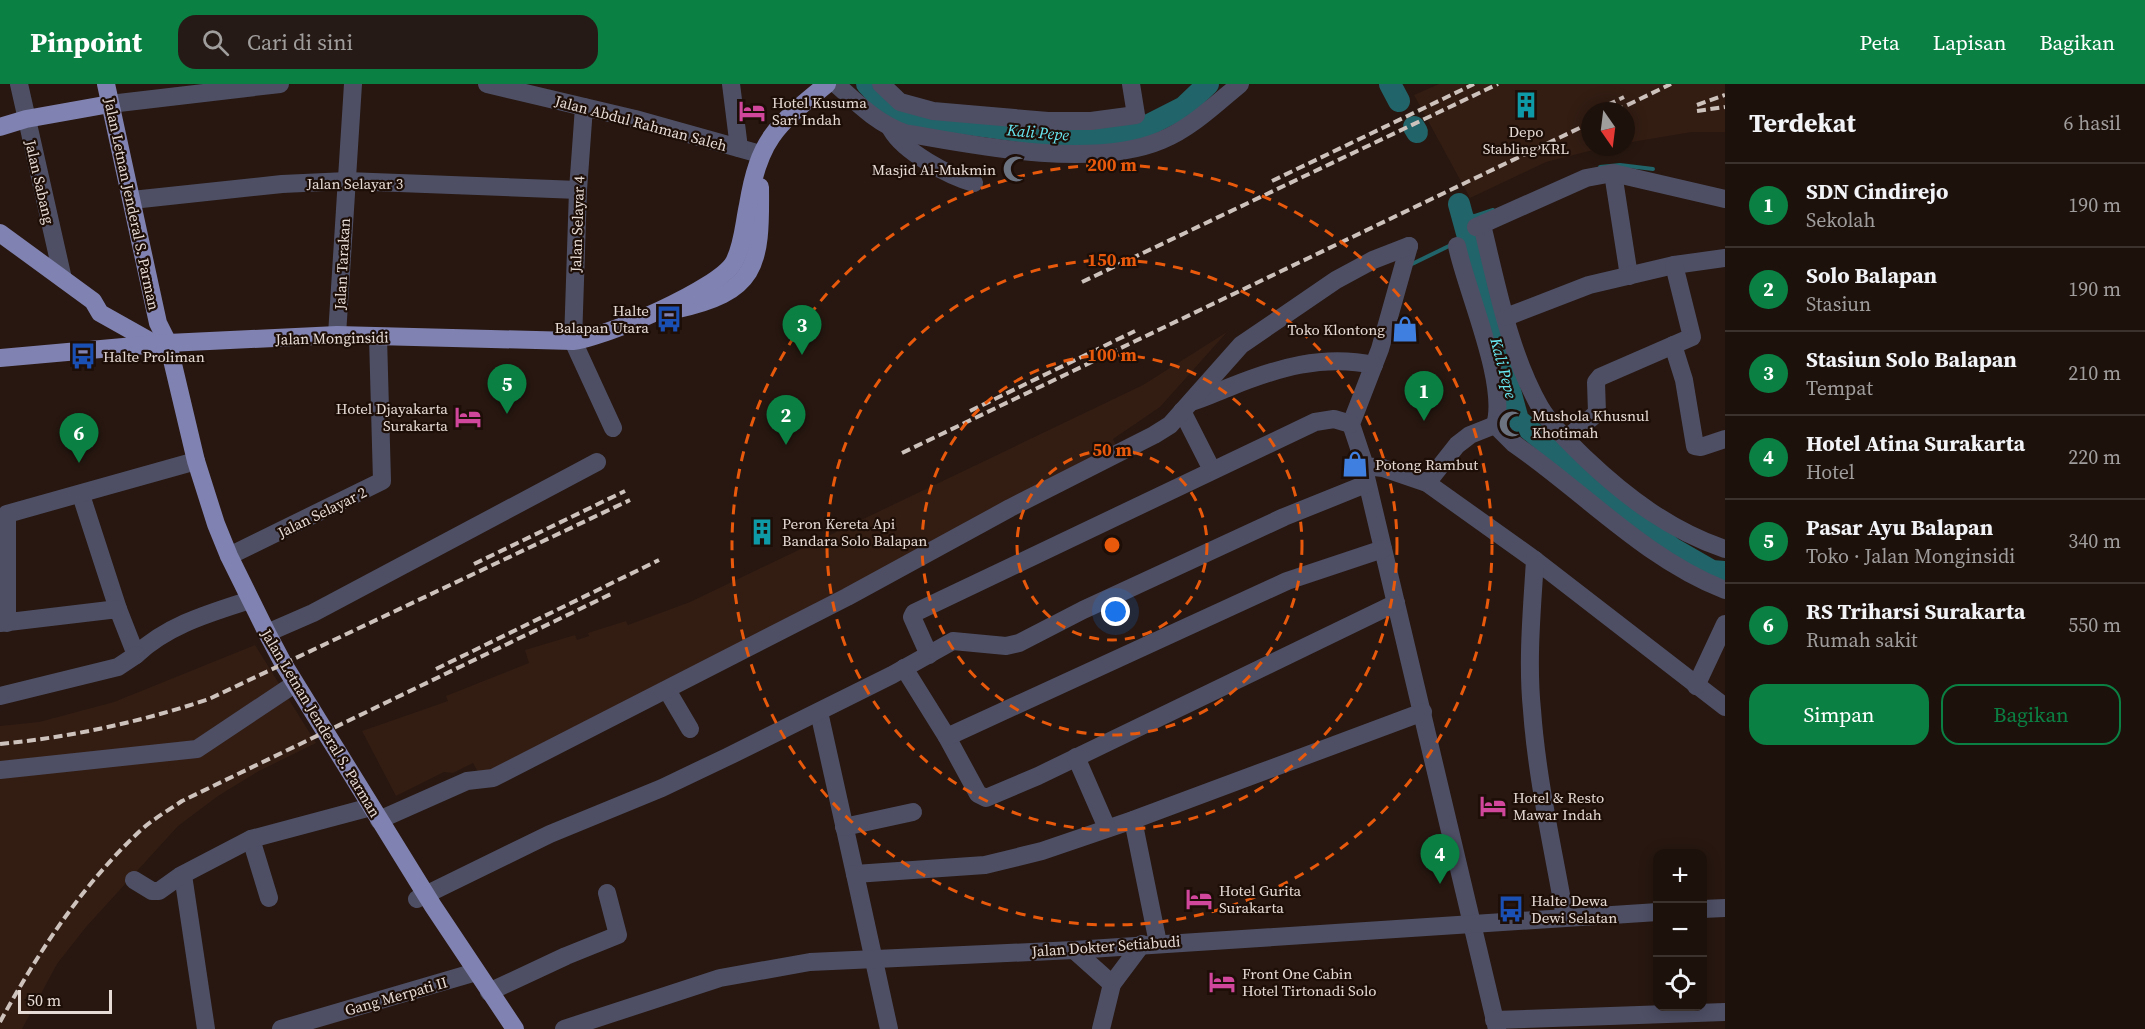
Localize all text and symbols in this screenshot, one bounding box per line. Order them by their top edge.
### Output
search box [178,15,598,69]
text: Pinpoint [30,23,142,61]
icon: search [199,26,232,59]
text: Cari di sini [247,27,353,57]
text: Peta [1859,28,1900,57]
text: Lapisan [1933,28,2006,57]
text: Bagikan [2039,28,2115,57]
street label: Jalan Abdul Rahman Saleh [552,90,729,156]
building icon: Depo Stabling KRL [1511,90,1541,120]
place label: Hotel Kusuma Sari Indah [772,92,867,130]
street label: Jalan Letnan Jenderal S. Parman [99,95,165,312]
hotel icon: Hotel Kusuma Sari Indah [737,96,767,126]
north arrow [1581,102,1635,156]
text: Terdekat [1749,105,1856,141]
text: 6 hasil [2064,109,2121,137]
water label: Kali Pepe [1005,118,1070,146]
place label: Depo Stabling KRL [1483,121,1569,159]
street label: Jalan Sabang [20,137,60,226]
text: 200 m [1087,152,1137,177]
mosque icon: Masjid Al-Mukmin [1001,154,1031,184]
place label: Masjid Al-Mukmin [872,159,996,180]
street label: Jalan Selayar 3 [306,173,403,194]
street label: Jalan Selayar 4 [565,175,589,274]
text: SDN Cindirejo [1806,176,1948,206]
text: 1 [1763,191,1774,219]
text: 190 m [2068,191,2121,219]
text: Sekolah [1806,206,1876,234]
street label: Jalan Tarakan [329,218,355,311]
text: 150 m [1087,247,1137,272]
text: Solo Balapan [1806,260,1937,290]
text: 2 [1763,275,1774,303]
text: 190 m [2068,275,2121,303]
text: Stasiun [1806,290,1871,318]
place label: Halte Balapan Utara [555,300,649,338]
bus stop icon: Halte Balapan Utara [654,304,684,334]
pin: 3 [782,306,822,355]
shop icon: Toko Klontong [1390,314,1420,344]
place label: Toko Klontong [1288,319,1385,340]
street label: Jalan Monginsidi [274,327,389,350]
water label: Kali Pepe [1485,334,1523,401]
bus stop icon: Halte Proliman [68,341,98,371]
text: 100 m [1087,342,1137,367]
text: Stasiun Solo Balapan [1806,344,2017,374]
place label: Halte Proliman [103,346,205,367]
text: 3 [1763,359,1774,387]
text: 210 m [2068,359,2121,387]
pin: 5 [488,364,526,414]
pin: 1 [1404,372,1444,421]
text: Tempat [1806,374,1873,402]
pin: 2 [766,396,806,445]
place label: Hotel Djayakarta Surakarta [336,398,448,436]
hotel icon: Hotel Djayakarta Surakarta [453,402,483,432]
place label: Mushola Khusnul Khotimah [1532,405,1650,443]
mosque icon: Mushola Khusnul Khotimah [1497,409,1527,439]
pin: 6 [60,414,98,463]
text: Hotel Atina Surakarta [1806,428,2025,458]
text: 50 m [1092,437,1132,462]
text: 4 [1763,443,1774,471]
text: 220 m [2068,443,2121,471]
shop icon: Potong Rambut [1340,449,1370,479]
place label: Potong Rambut [1375,454,1478,475]
text: Hotel [1806,458,1855,486]
street label: Jalan Selayar 2 [273,481,370,543]
text: Pasar Ayu Balapan [1806,512,1993,542]
place label: Peron Kereta Api Bandara Solo Balapan [782,513,927,551]
building icon: Peron Kereta Api Bandara Solo Balapan [747,517,777,547]
text: 5 [1763,527,1774,555]
text: 340 m [2068,527,2121,555]
centre of rings [1102,535,1122,555]
text: Toko · Jalan Monginsidi [1806,542,2015,570]
text: RS Triharsi Surakarta [1806,596,2025,626]
your location [1101,597,1130,626]
text: 6 [1763,611,1774,639]
text: 550 m [2068,611,2121,639]
street label: Jalan Letnan Jenderal S. Parman [256,624,386,821]
text: Rumah sakit [1806,626,1918,654]
button: Simpan [1749,684,1929,745]
button: Bagikan [1941,684,2121,745]
place label: Hotel & Resto Mawar Indah [1513,787,1604,825]
hotel icon: Hotel & Resto Mawar Indah [1478,791,1508,821]
pin: 4 [1420,834,1460,884]
map controls [1653,849,1707,1011]
button: + [1653,849,1707,903]
place label: Hotel Gurita Surakarta [1219,880,1302,918]
hotel icon: Hotel Gurita Surakarta [1184,884,1214,914]
place label: Halte Dewa Dewi Selatan [1531,890,1617,928]
bus stop icon: Halte Dewa Dewi Selatan [1496,894,1526,924]
button: − [1653,903,1707,957]
street label: Jalan Dokter Setiabudi [1030,930,1181,962]
button: locate [1653,957,1707,1011]
place label: Front One Cabin Hotel Tirtonadi Solo [1242,963,1377,1001]
hotel icon: Front One Cabin Hotel Tirtonadi Solo [1207,967,1237,997]
street label: Gang Merpati II [342,971,450,1021]
scale bar [18,987,112,1014]
text: 50 m [27,989,61,1011]

